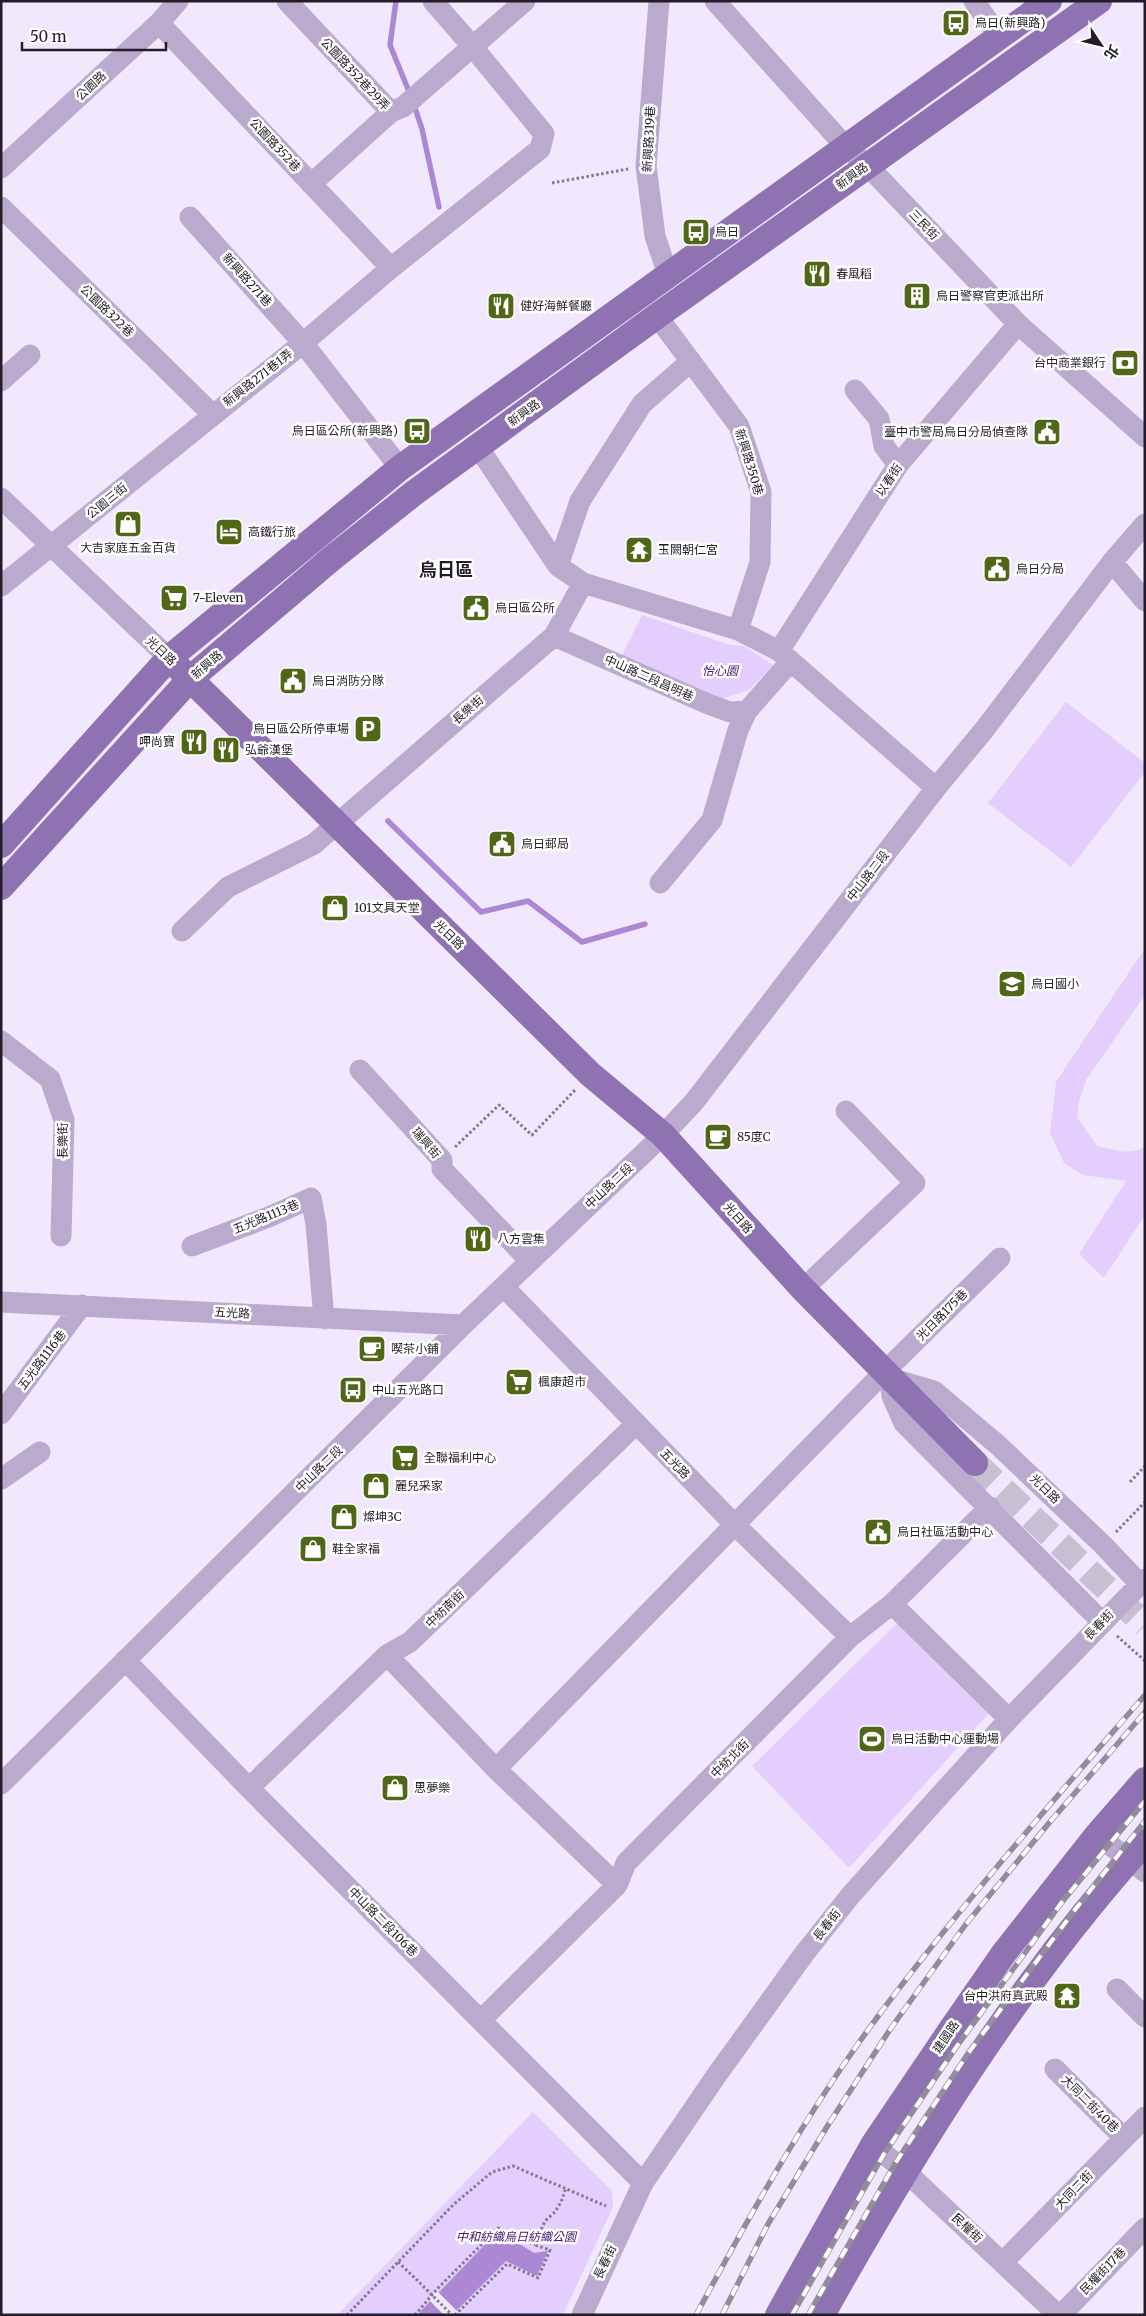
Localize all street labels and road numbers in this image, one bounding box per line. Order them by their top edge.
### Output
street label: 公園路352巷29弄 [318,34,393,113]
street label: 公園路 [72,68,109,103]
street label: 新興路319巷 [639,105,658,173]
street label: 公園路352巷 [247,115,304,175]
street label: 新興路 [833,159,871,192]
street label: 三民街 [906,206,942,243]
street label: 新興路271巷 [219,250,275,309]
street label: 公園路322巷 [77,281,137,340]
street label: 新興路271巷1弄 [220,346,295,409]
street label: 新興路 [505,396,543,429]
street label: 新興路350巷 [732,427,767,497]
street label: 以春街 [872,461,905,499]
street label: 公園三街 [83,480,130,522]
street label: 光日路 [143,633,180,668]
street label: 新興路 [188,647,225,682]
street label: 中山路二段昌明巷 [602,651,696,704]
street label: 長樂街 [449,692,486,727]
street label: 中山路二段 [843,847,892,904]
street label: 光日路 [431,917,468,953]
street label: 長樂街 [55,1123,70,1159]
street label: 瑞興街 [409,1124,444,1161]
street label: 中山路二段 [582,1160,636,1212]
street label: 五光路1113巷 [231,1196,301,1237]
street label: 光日路 [721,1199,756,1236]
street label: 光日路175巷 [913,1286,970,1343]
street label: 五光路 [214,1304,250,1321]
street label: 五光路1116巷 [14,1327,69,1392]
street label: 中山路二段 [292,1442,345,1495]
street label: 五光路 [657,1445,693,1482]
street label: 光日路 [1027,1471,1064,1507]
street label: 中紡南街 [422,1587,467,1631]
street label: 長春街 [1081,1606,1117,1643]
street label: 中紡北街 [707,1736,752,1781]
street label: 中山路二段106巷 [346,1884,421,1959]
street label: 長春街 [810,1906,844,1943]
street label: 建國路 [929,2018,962,2056]
street label: 大同二街40巷 [1059,2072,1122,2135]
street label: 大同二街 [1052,2167,1096,2212]
street label: 民權街 [949,2210,986,2245]
street label: 長春街 [590,2242,619,2281]
street label: 民權街17巷 [1077,2244,1129,2297]

